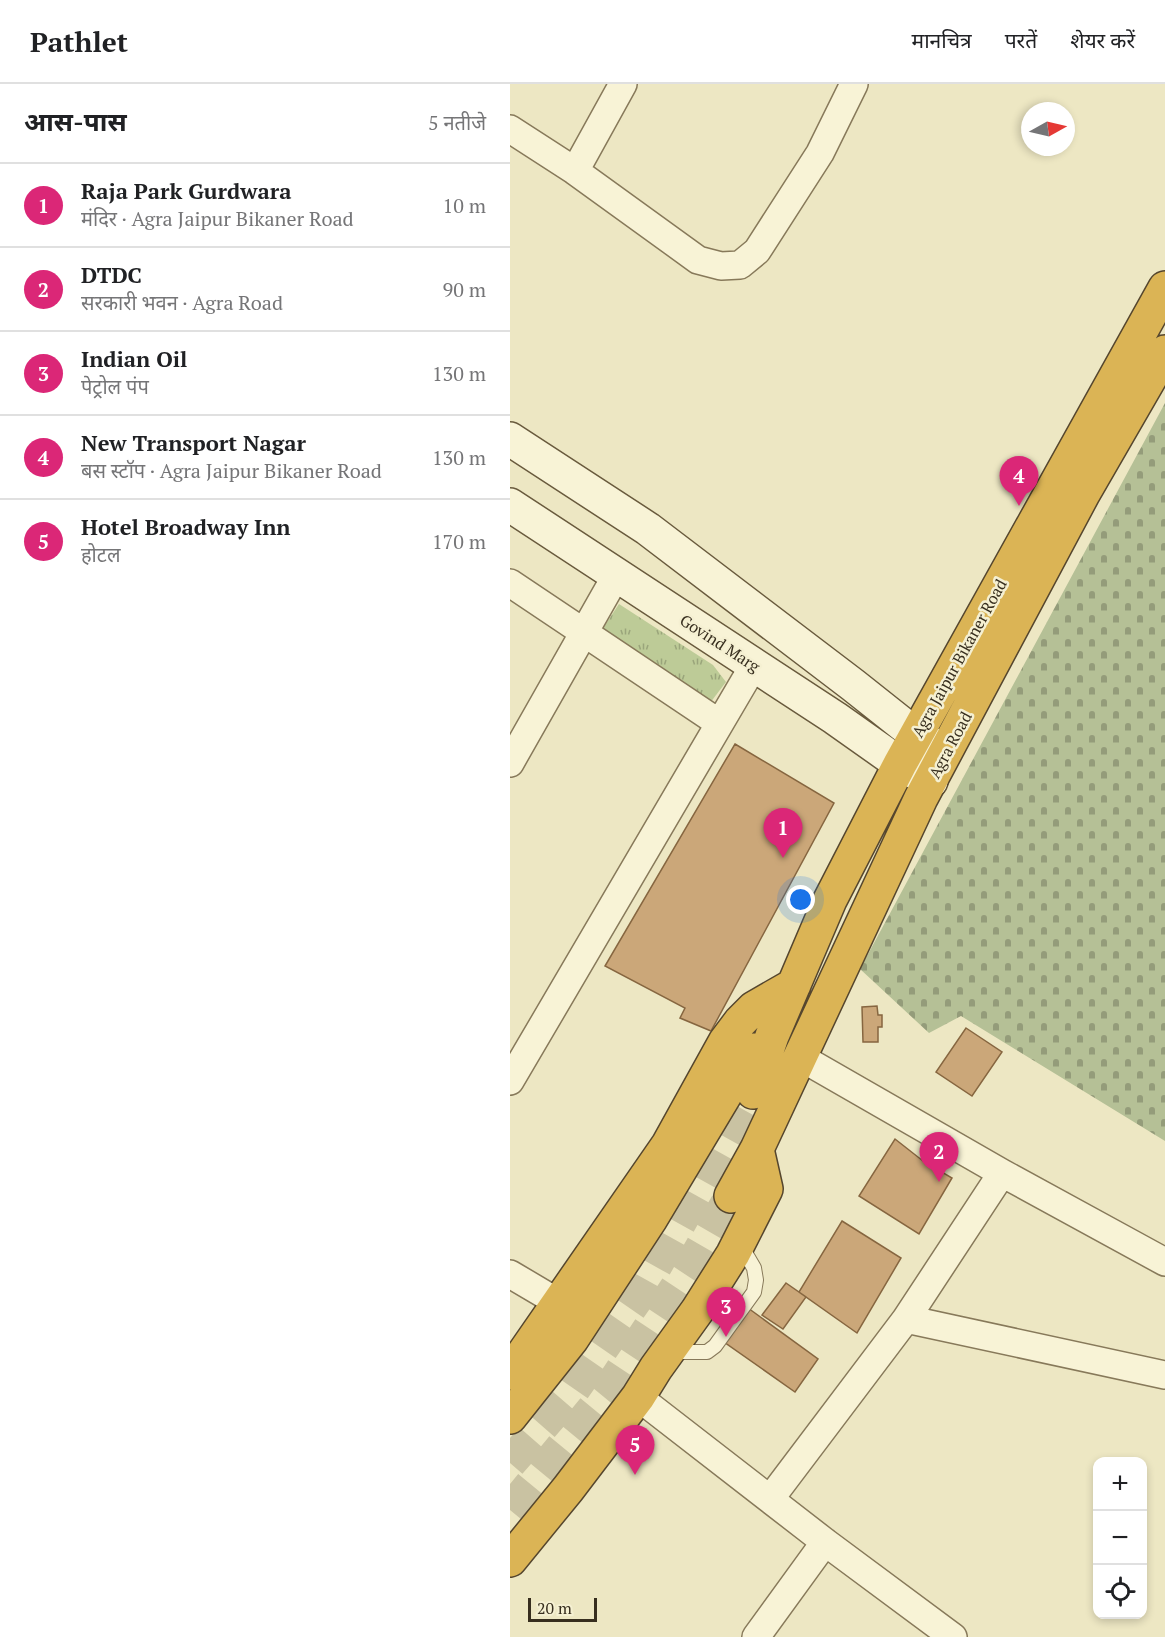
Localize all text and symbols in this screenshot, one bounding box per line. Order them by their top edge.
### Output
text: Pathlet [30,23,128,60]
text: मानचित्र [912,26,972,54]
text: परतें [1005,26,1037,54]
text: शेयर करें [1070,26,1135,54]
north arrow [1021,102,1075,156]
text: आस-पास [24,104,127,138]
text: 5 नतीजे [428,109,486,136]
text: Raja Park Gurdwara [81,176,291,205]
text: 1 [38,192,49,219]
text: 10 m [443,192,486,219]
text: मंदिर · Agra Jaipur Bikaner Road [81,205,354,232]
text: DTDC [81,260,142,289]
text: 2 [38,276,49,303]
text: 90 m [443,276,486,303]
text: सरकारी भवन · Agra Road [81,289,283,316]
text: Indian Oil [81,344,187,373]
text: 3 [38,360,49,387]
text: 130 m [432,360,486,387]
text: पेट्रोल पंप [81,373,149,400]
text: New Transport Nagar [81,428,306,457]
text: 4 [38,444,49,471]
text: 130 m [432,444,486,471]
pin: 4 [1000,456,1038,506]
text: बस स्टॉप · Agra Jaipur Bikaner Road [81,457,382,484]
text: Hotel Broadway Inn [81,512,291,541]
text: 5 [38,528,49,555]
text: 170 m [432,528,486,555]
text: होटल [81,541,120,568]
street label: Agra Jaipur Bikaner Road [906,575,1012,741]
street label: Govind Marg [676,609,765,677]
street label: Agra Road [923,708,977,782]
pin: 1 [764,808,802,858]
your location [786,885,815,914]
pin: 2 [920,1132,958,1182]
pin: 3 [706,1288,746,1337]
pin: 5 [616,1426,654,1475]
map controls [1093,1457,1147,1619]
button: + [1093,1457,1147,1511]
button: − [1093,1511,1147,1565]
button: locate [1093,1565,1147,1619]
scale bar [528,1595,597,1622]
text: 20 m [537,1597,572,1619]

